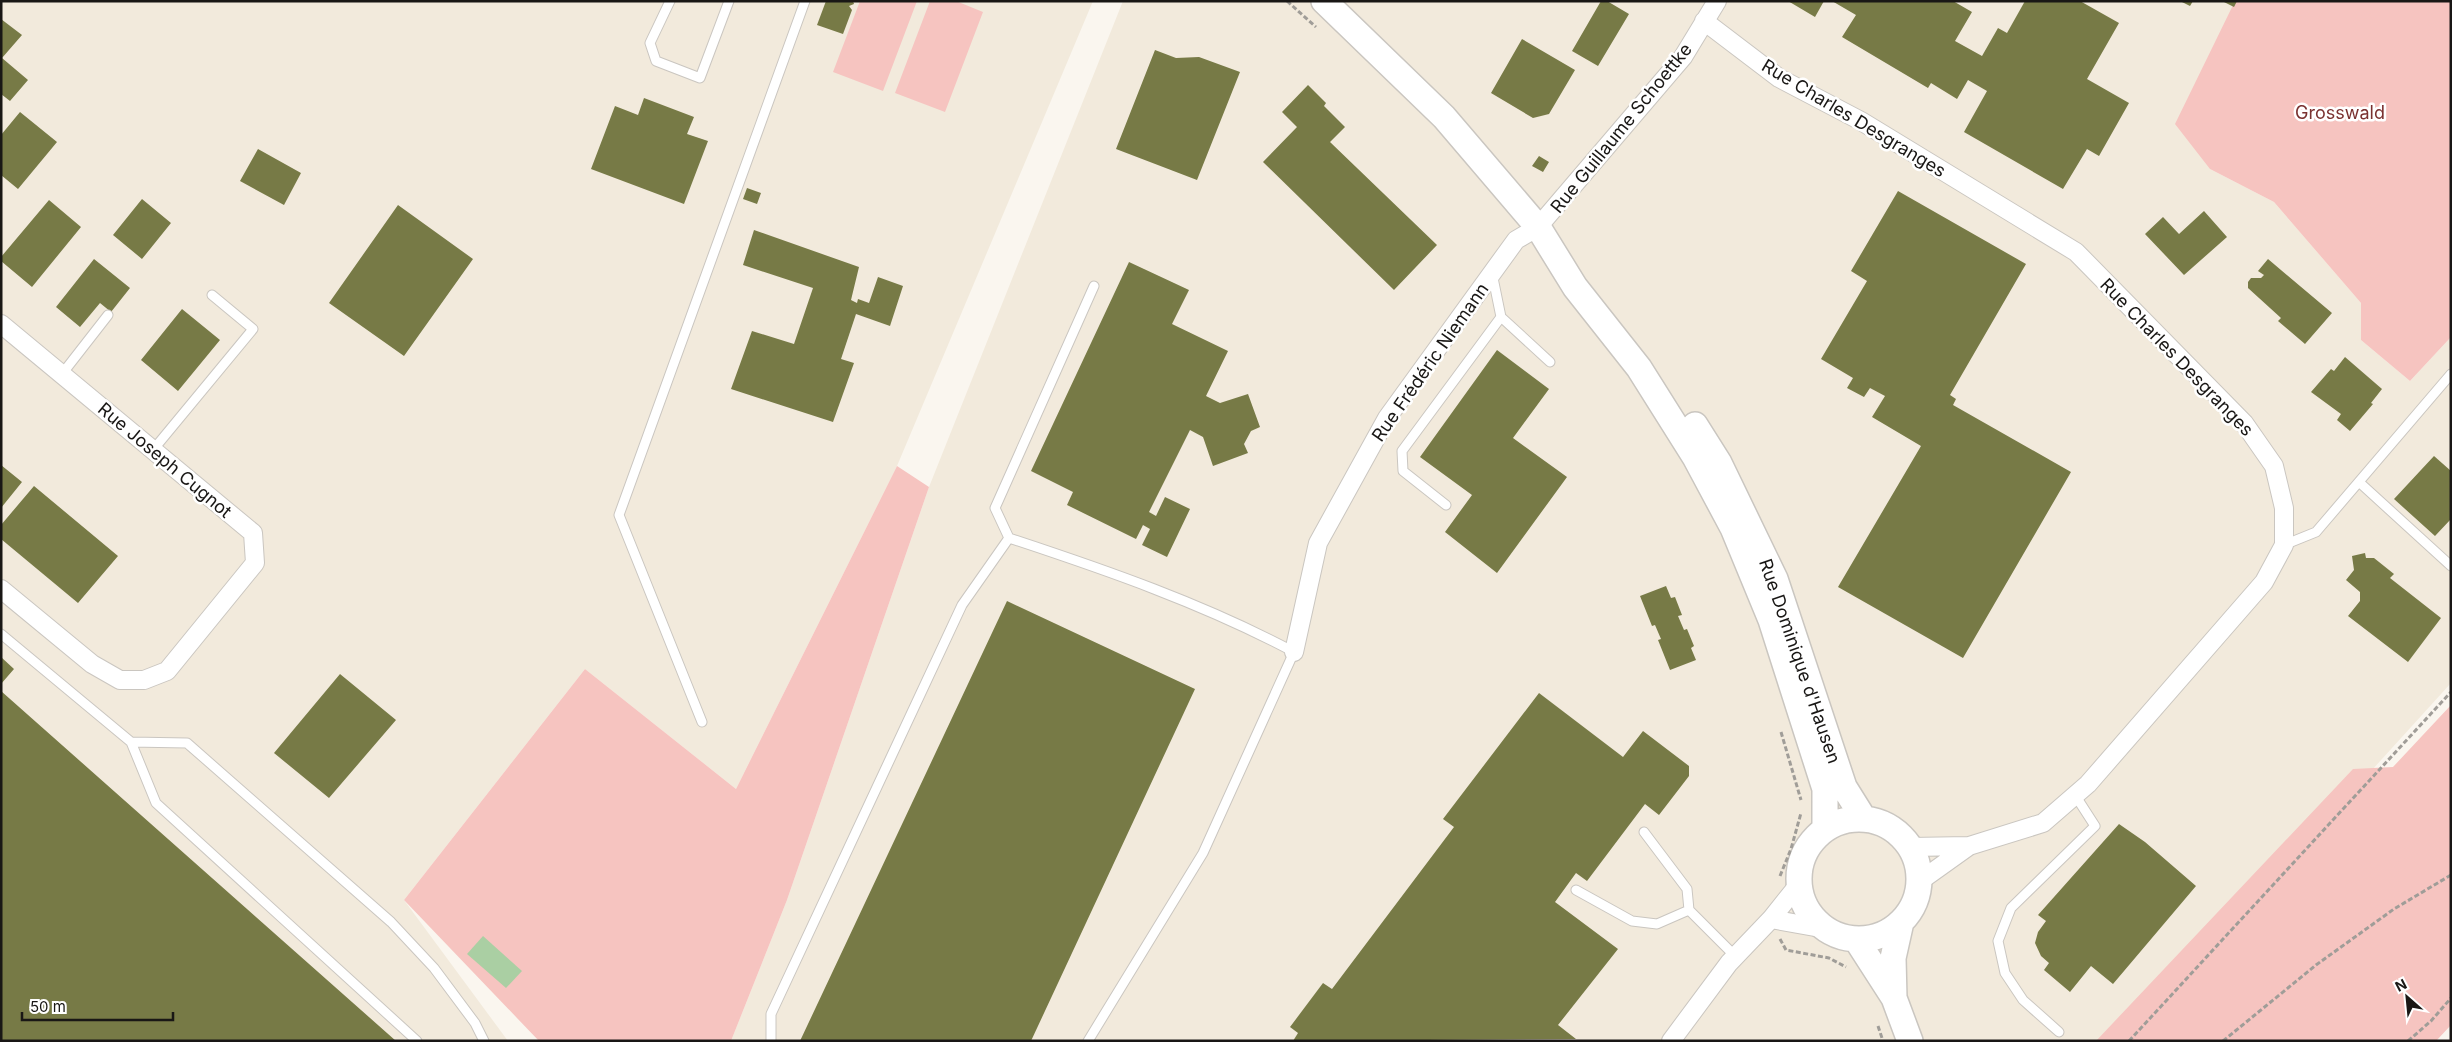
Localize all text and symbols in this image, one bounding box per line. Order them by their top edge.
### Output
street label: Rue Guillaume Schoettke [1546,39,1696,217]
street label: Rue Charles Desgranges [1758,55,1950,181]
park label: Grosswald [2295,102,2385,123]
street label: Rue Charles Desgranges [2096,274,2258,440]
street label: Rue Frédéric Niemann [1367,279,1493,445]
street label: Rue Joseph Cugnot [94,398,236,522]
street label: Rue Dominique d'Hausen [1755,556,1845,766]
north arrow [2382,972,2432,1022]
text: N [2392,975,2409,995]
scale bar [22,990,174,1022]
text: 50 m [30,997,66,1016]

